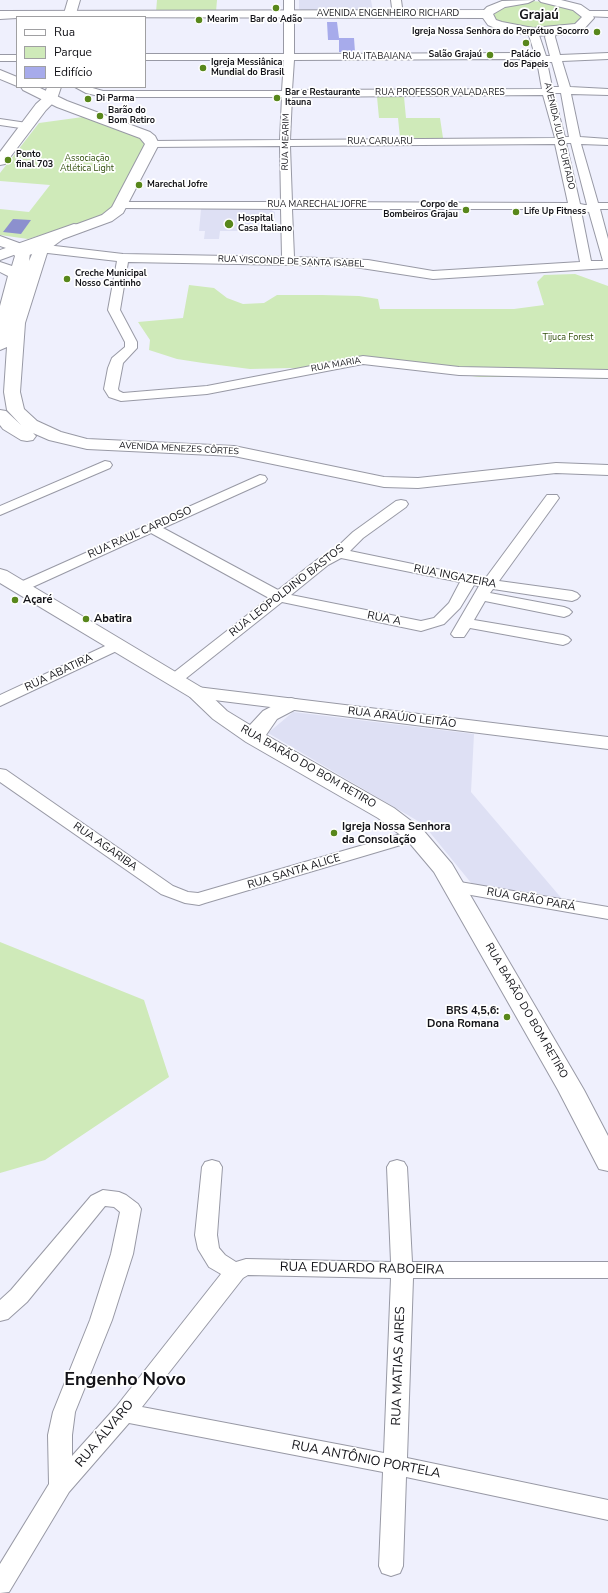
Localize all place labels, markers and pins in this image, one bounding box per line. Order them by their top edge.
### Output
marker: Bar do Adão [271,3,281,13]
marker: Mearim [194,15,204,25]
place label: Mearim [207,15,238,25]
place label: Bar do Adão [250,15,302,25]
place label: Igreja Nossa Senhora do Perpétuo Socorro [412,27,589,37]
marker: Igreja Nossa Senhora do Perpétuo Socorro [592,27,602,37]
marker: Palácio dos Papeis [521,38,531,48]
place label: Salão Grajaú [428,50,482,60]
marker: Salão Grajaú [485,50,495,60]
place label: Palácio dos Papeis [504,50,548,71]
place label: Igreja Messiânica Mundial do Brasil [211,58,284,79]
marker: Igreja Messiânica Mundial do Brasil [198,63,208,73]
place label: Bar e Restaurante Itauna [285,88,360,109]
marker: Bar e Restaurante Itauna [272,93,282,103]
marker: Di Parma [83,94,93,104]
place label: Di Parma [96,94,135,104]
place label: Barão do Bom Retiro [108,106,155,127]
marker: Barão do Bom Retiro [95,111,105,121]
place label: Ponto final 703 [16,150,53,171]
marker: Ponto final 703 [3,155,13,165]
marker: Marechal Jofre [134,180,144,190]
place label: Marechal Jofre [147,180,208,190]
place label: Corpo de Bombeiros Grajau [383,200,458,221]
marker: Corpo de Bombeiros Grajau [461,205,471,215]
marker: Life Up Fitness [511,207,521,217]
place label: Life Up Fitness [524,207,586,217]
place label: Hospital Casa Italiano [238,214,292,235]
marker: Hospital Casa Italiano [223,218,235,230]
place label: Creche Municipal Nosso Cantinho [75,269,147,290]
marker: Creche Municipal Nosso Cantinho [62,274,72,284]
place label: Açaré [23,593,52,607]
marker: Açaré [10,595,20,605]
place label: Abatira [94,612,132,626]
marker: Abatira [81,614,91,624]
place label: Igreja Nossa Senhora da Consolação [342,820,450,846]
marker: Igreja Nossa Senhora da Consolação [329,828,339,838]
place label: BRS 4,5,6: Dona Romana [427,1004,499,1030]
marker: BRS 4,5,6: Dona Romana [502,1012,512,1022]

